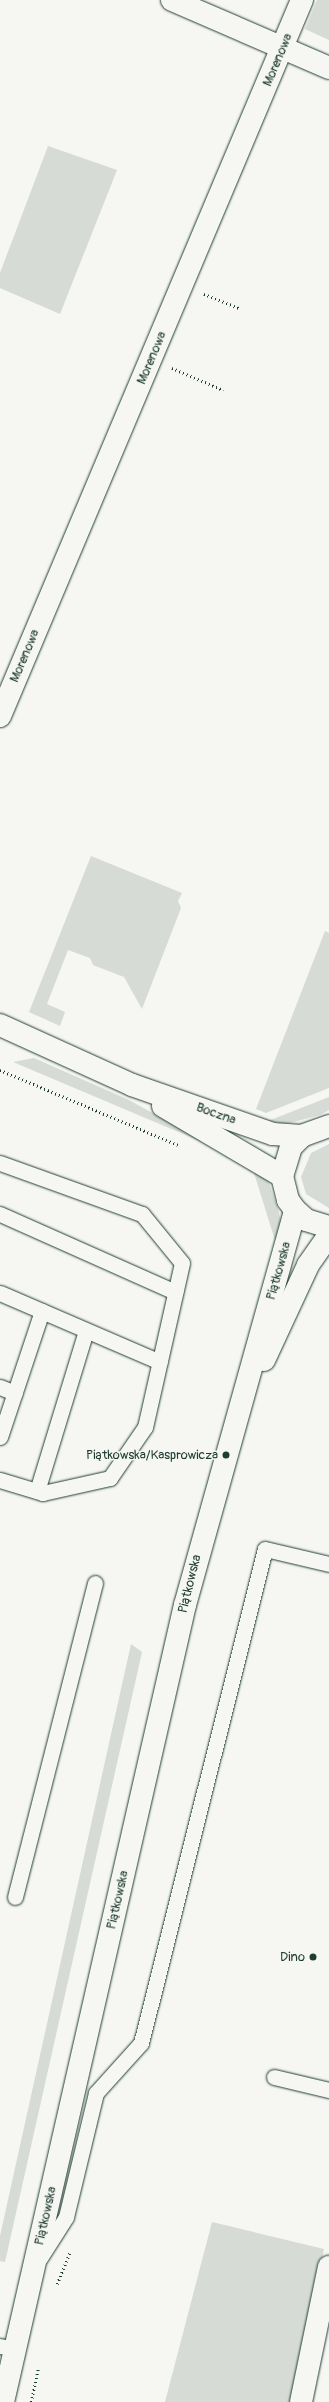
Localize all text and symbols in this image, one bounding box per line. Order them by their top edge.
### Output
street label: Morenowa [260,31,296,89]
street label: Morenowa [134,329,170,387]
street label: Morenowa [7,627,43,685]
street label: Boczna [194,1100,238,1128]
street label: Piątkowska [263,1240,295,1302]
place label: Piątkowska/Kasprowicza [86,1447,218,1463]
marker: Piątkowska/Kasprowicza [221,1450,231,1460]
street label: Piątkowska [175,1553,205,1615]
street label: Piątkowska [104,1869,132,1931]
place label: Dino [280,1949,305,1965]
marker: Dino [308,1952,318,1962]
street label: Piątkowska [32,2185,60,2247]

